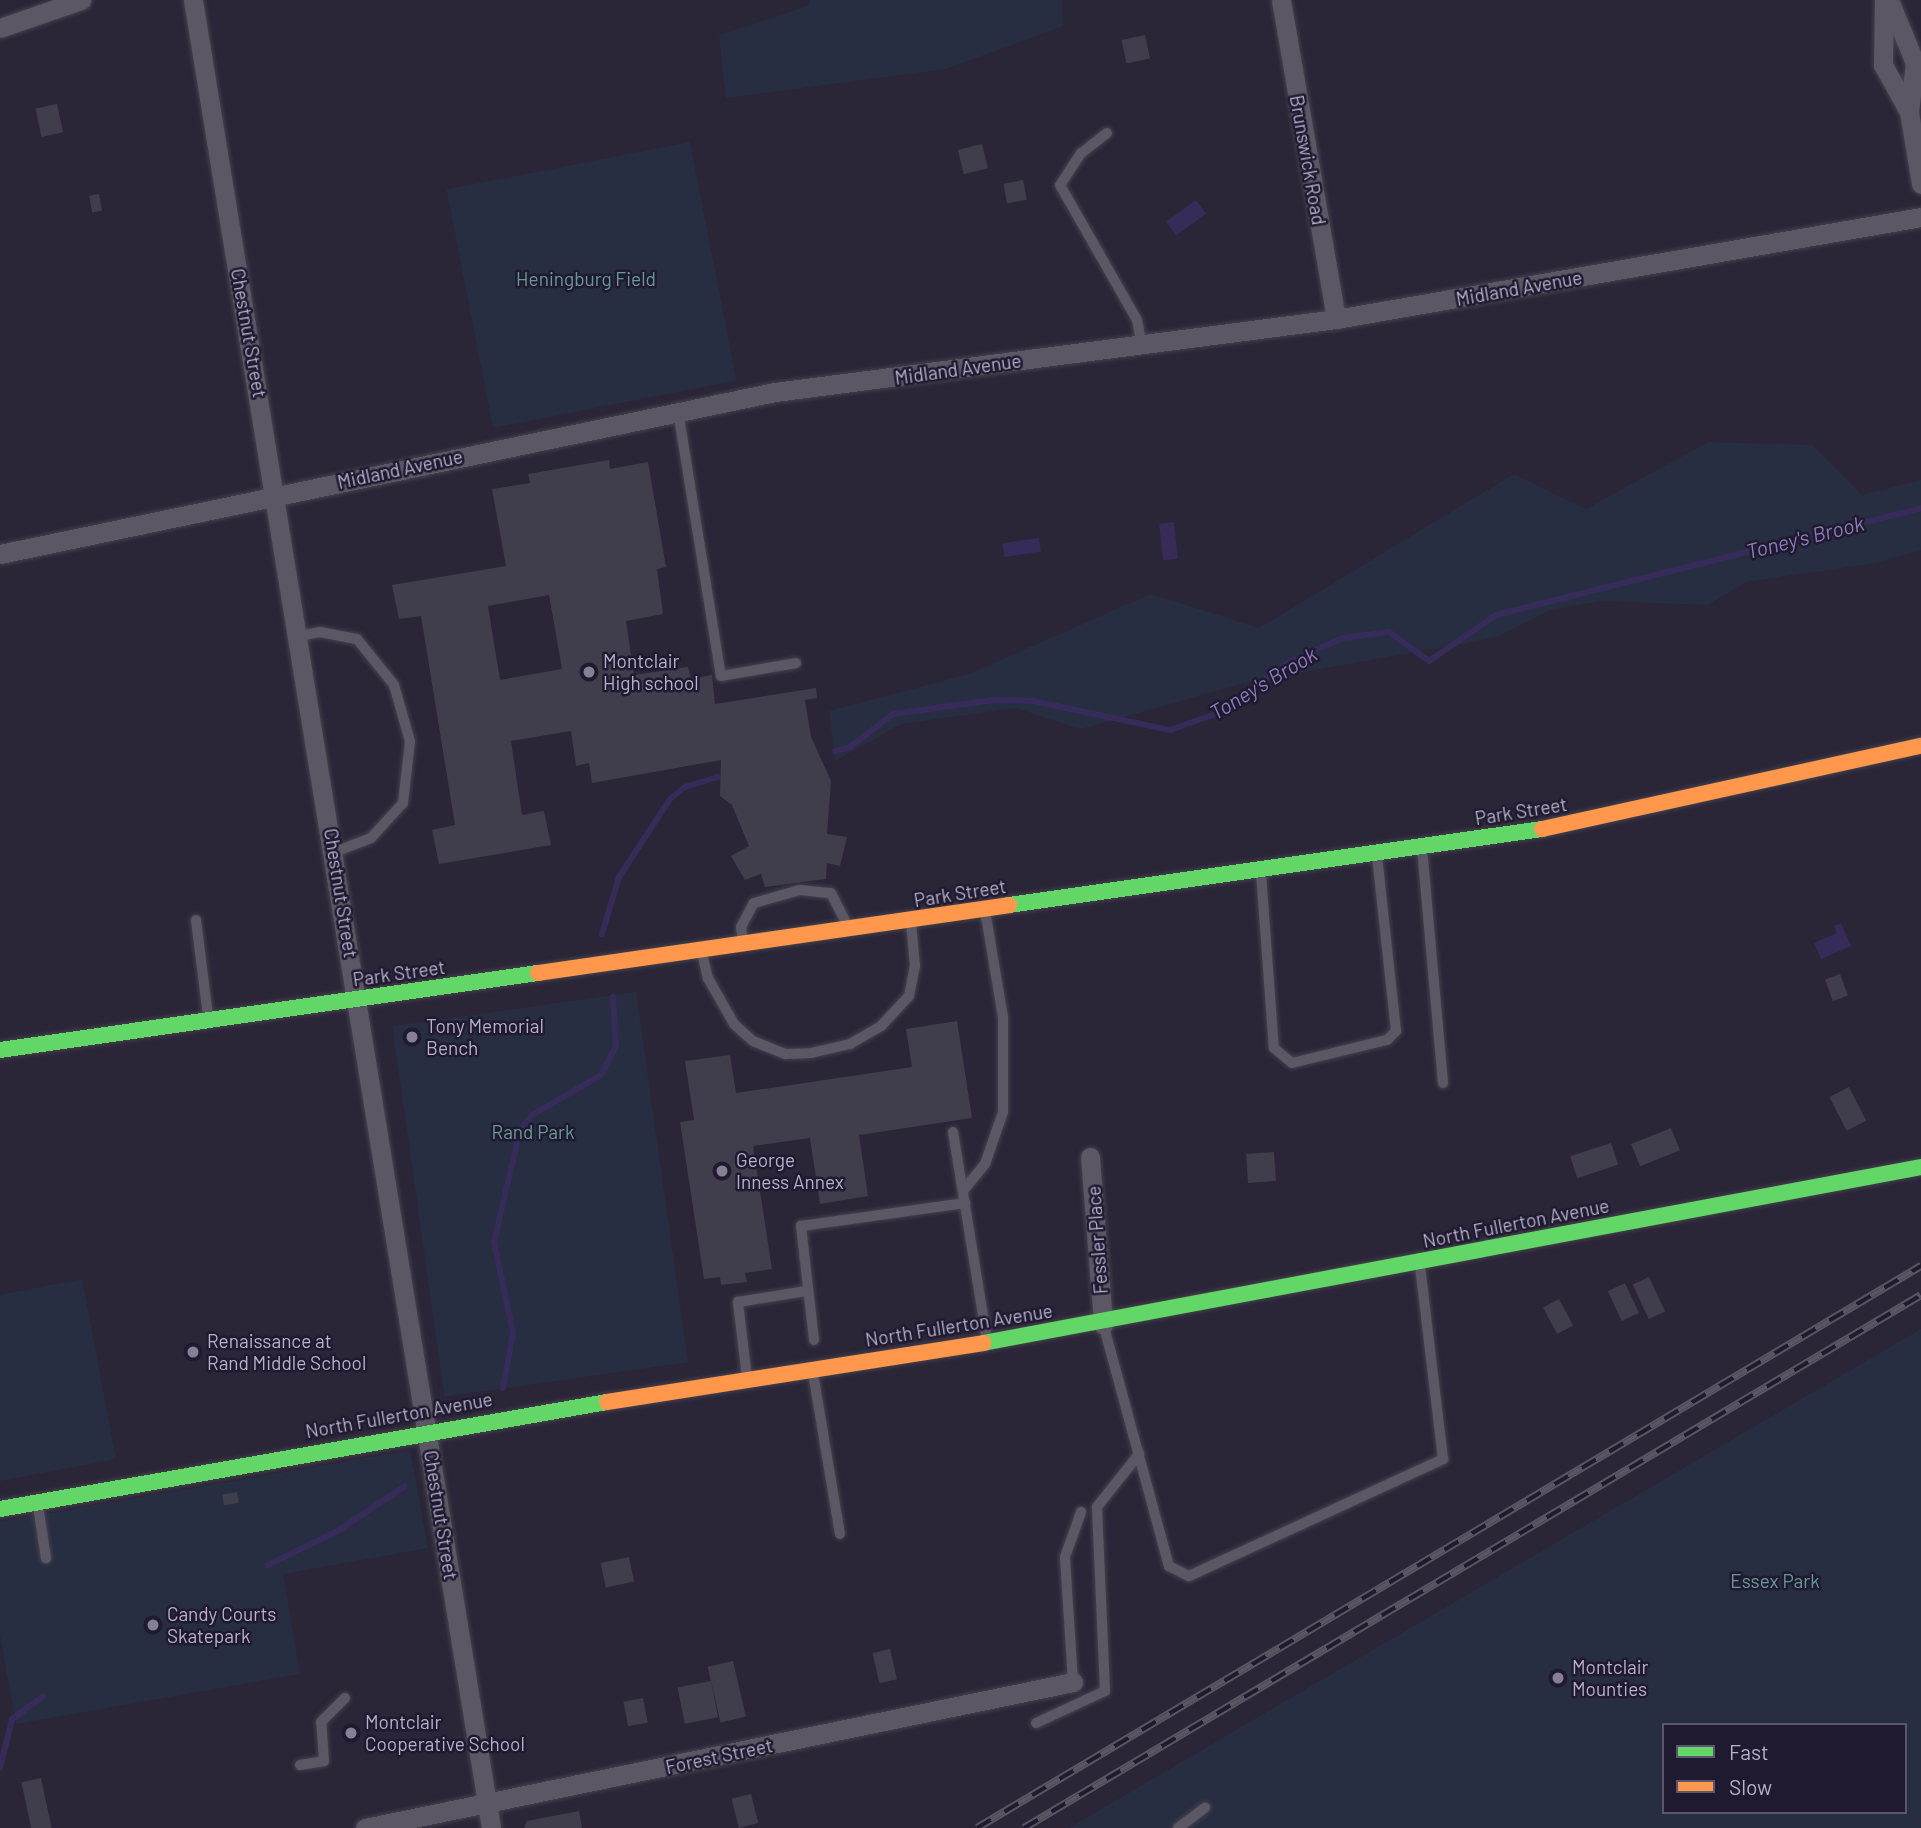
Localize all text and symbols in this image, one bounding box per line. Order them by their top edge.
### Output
street label: Brunswick Road [1285,93,1331,227]
street label: Midland Avenue [1454,266,1584,310]
street label: Chestnut Street [226,267,272,399]
park label: Heningburg Field [516,268,656,290]
street label: Midland Avenue [893,349,1023,389]
street label: Midland Avenue [335,445,465,493]
water label: Toney's Brook [1743,510,1867,564]
water label: Toney's Brook [1205,641,1321,725]
place label: Montclair High school [603,650,699,694]
marker: Montclair High school [581,664,597,680]
street label: Park Street [1473,792,1569,830]
street label: Chestnut Street [320,827,362,959]
street label: Park Street [912,874,1008,912]
street label: Park Street [351,955,447,991]
place label: Tony Memorial Bench [426,1015,544,1059]
marker: Tony Memorial Bench [404,1029,420,1045]
park label: Rand Park [492,1121,574,1143]
place label: George Inness Annex [736,1149,844,1193]
marker: George Inness Annex [714,1163,730,1179]
street label: Fessler Place [1082,1185,1112,1295]
street label: North Fullerton Avenue [1421,1194,1611,1252]
street label: North Fullerton Avenue [864,1299,1054,1351]
place label: Renaissance at Rand Middle School [207,1330,366,1374]
marker: Renaissance at Rand Middle School [185,1344,201,1360]
street label: North Fullerton Avenue [304,1387,494,1443]
street label: Chestnut Street [420,1449,462,1581]
park label: Essex Park [1730,1570,1820,1592]
place label: Candy Courts Skatepark [167,1603,276,1647]
marker: Candy Courts Skatepark [145,1617,161,1633]
place label: Montclair Mounties [1572,1656,1649,1700]
marker: Montclair Mounties [1550,1670,1566,1686]
place label: Montclair Cooperative School [365,1711,525,1755]
legend [1662,1723,1907,1814]
marker: Montclair Cooperative School [343,1725,359,1741]
street label: Forest Street [663,1734,775,1778]
text: Fast [1729,1739,1769,1764]
text: Slow [1729,1774,1772,1799]

